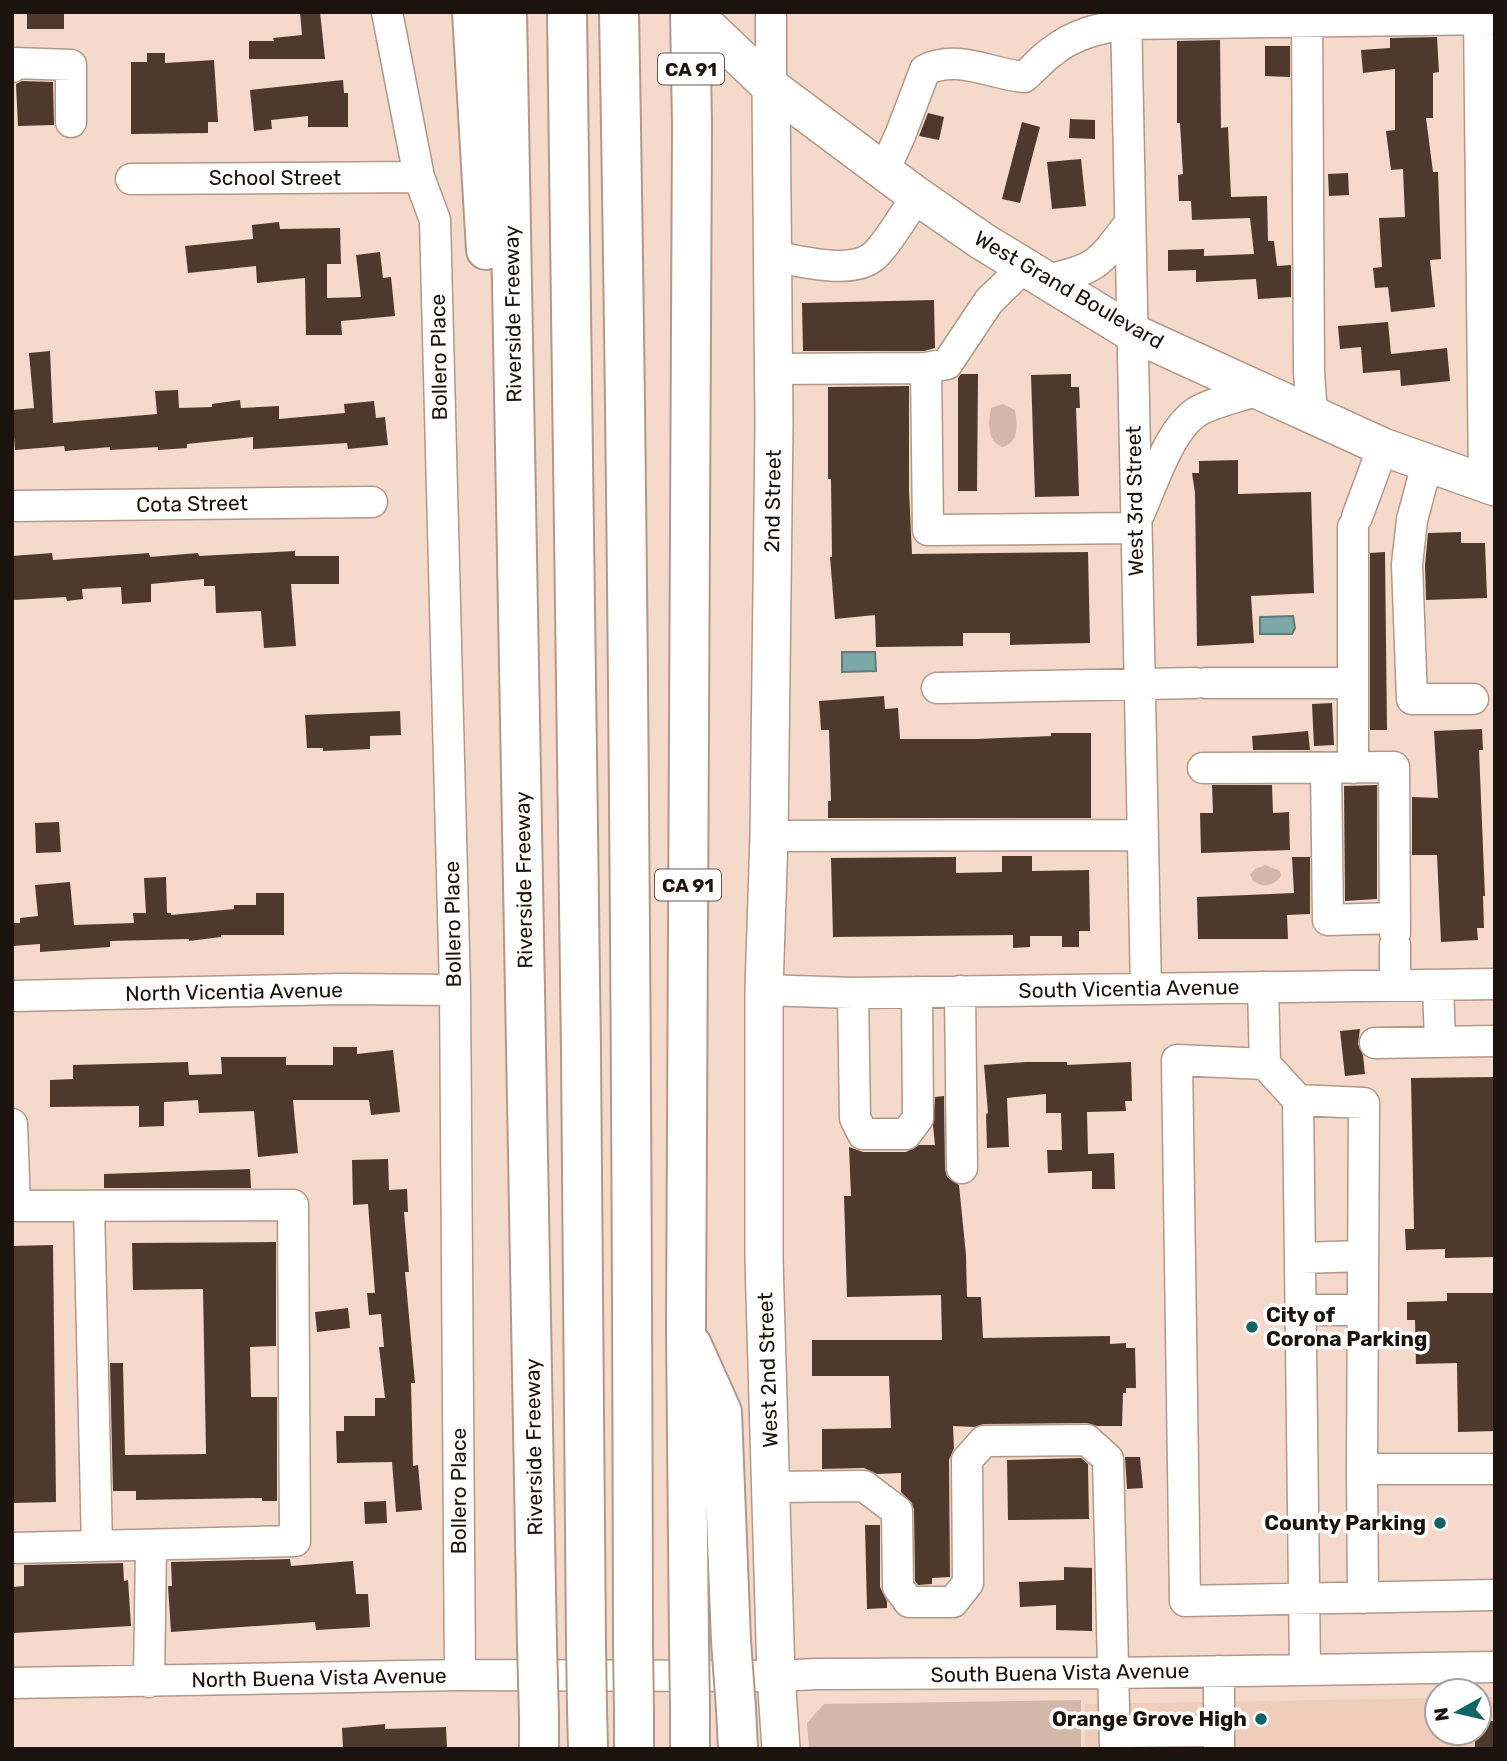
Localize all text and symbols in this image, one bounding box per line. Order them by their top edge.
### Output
road number: CA 91 [658,54,724,85]
street label: School Street [209,165,341,190]
street label: Riverside Freeway [498,225,527,403]
street label: West Grand Boulevard [970,225,1168,354]
street label: Bollero Place [425,294,452,420]
street label: West 3rd Street [1121,425,1148,577]
street label: 2nd Street [759,449,786,553]
street label: Cota Street [136,490,248,517]
street label: Riverside Freeway [509,791,538,969]
street label: Bollero Place [439,861,466,987]
road number: CA 91 [655,870,721,900]
street label: South Vicentia Avenue [1018,974,1240,1003]
street label: North Vicentia Avenue [125,977,343,1006]
street label: West 2nd Street [752,1292,783,1448]
place label: City of Corona Parking [1266,1302,1427,1351]
marker: City of Corona Parking [1244,1319,1260,1335]
street label: Riverside Freeway [519,1358,548,1536]
street label: Bollero Place [446,1428,471,1554]
place label: County Parking [1264,1510,1426,1535]
marker: County Parking [1432,1515,1448,1531]
street label: South Buena Vista Avenue [930,1658,1190,1687]
street label: North Buena Vista Avenue [191,1663,447,1692]
north arrow [1423,1677,1493,1747]
place label: Orange Grove High [1052,1706,1247,1731]
text: N [1429,1706,1454,1723]
marker: Orange Grove High [1253,1711,1269,1727]

